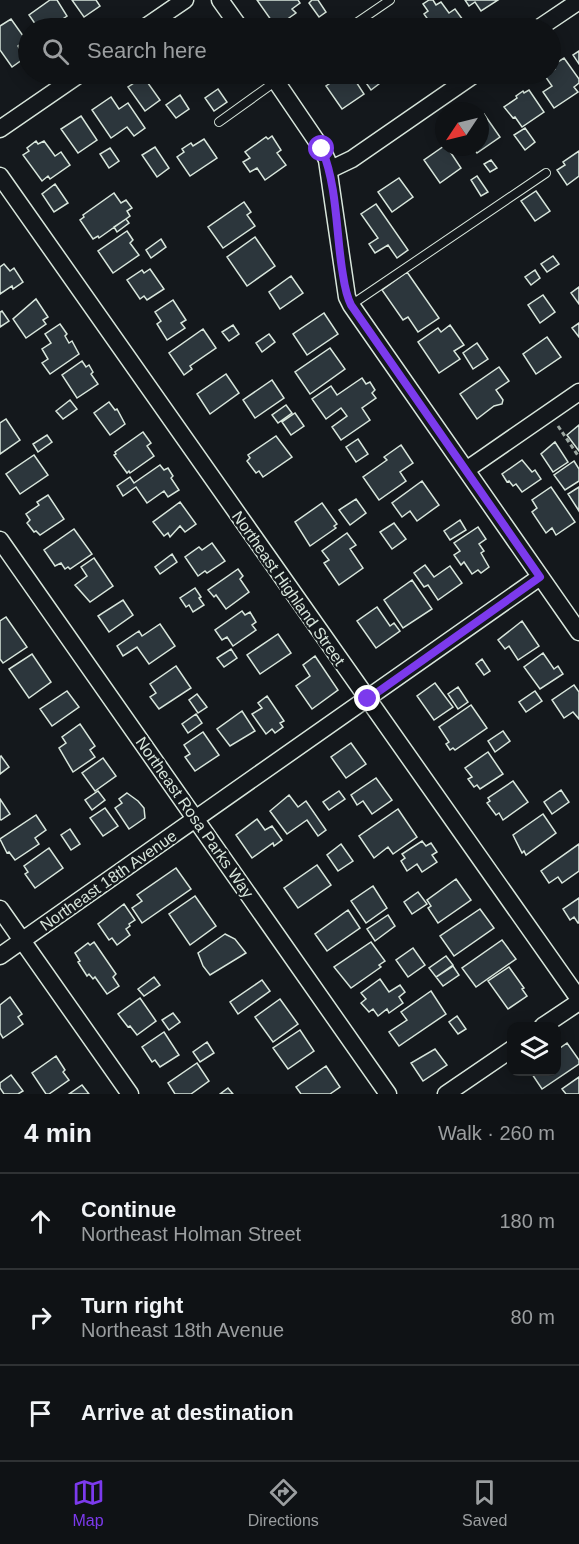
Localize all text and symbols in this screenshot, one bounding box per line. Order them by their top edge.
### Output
search box [18,18,561,84]
icon: search [39,35,72,68]
text: Search here [87,38,207,63]
north arrow [435,102,489,156]
route start [308,135,334,161]
street label: Northeast Highland Street [229,508,349,669]
route end [354,685,380,711]
street label: Northeast Rosa Parks Way [132,734,257,901]
street label: Northeast 18th Avenue [37,827,180,934]
map controls [507,1022,561,1076]
button: layers [507,1022,561,1076]
text: 4 min [24,1118,92,1148]
text: Walk · 260 m [438,1122,555,1144]
text: Continue [81,1197,176,1222]
icon: ahead [24,1205,57,1238]
text: 180 m [499,1210,555,1232]
text: Northeast Holman Street [81,1223,301,1245]
text: Turn right [81,1293,183,1318]
icon: right [24,1301,57,1334]
text: 80 m [511,1306,555,1328]
text: Northeast 18th Avenue [81,1319,284,1341]
icon: arrive [24,1397,57,1430]
text: Arrive at destination [81,1400,294,1425]
tab: Map [72,1476,105,1530]
tab: Directions [248,1476,319,1530]
tab: Saved [462,1476,507,1530]

